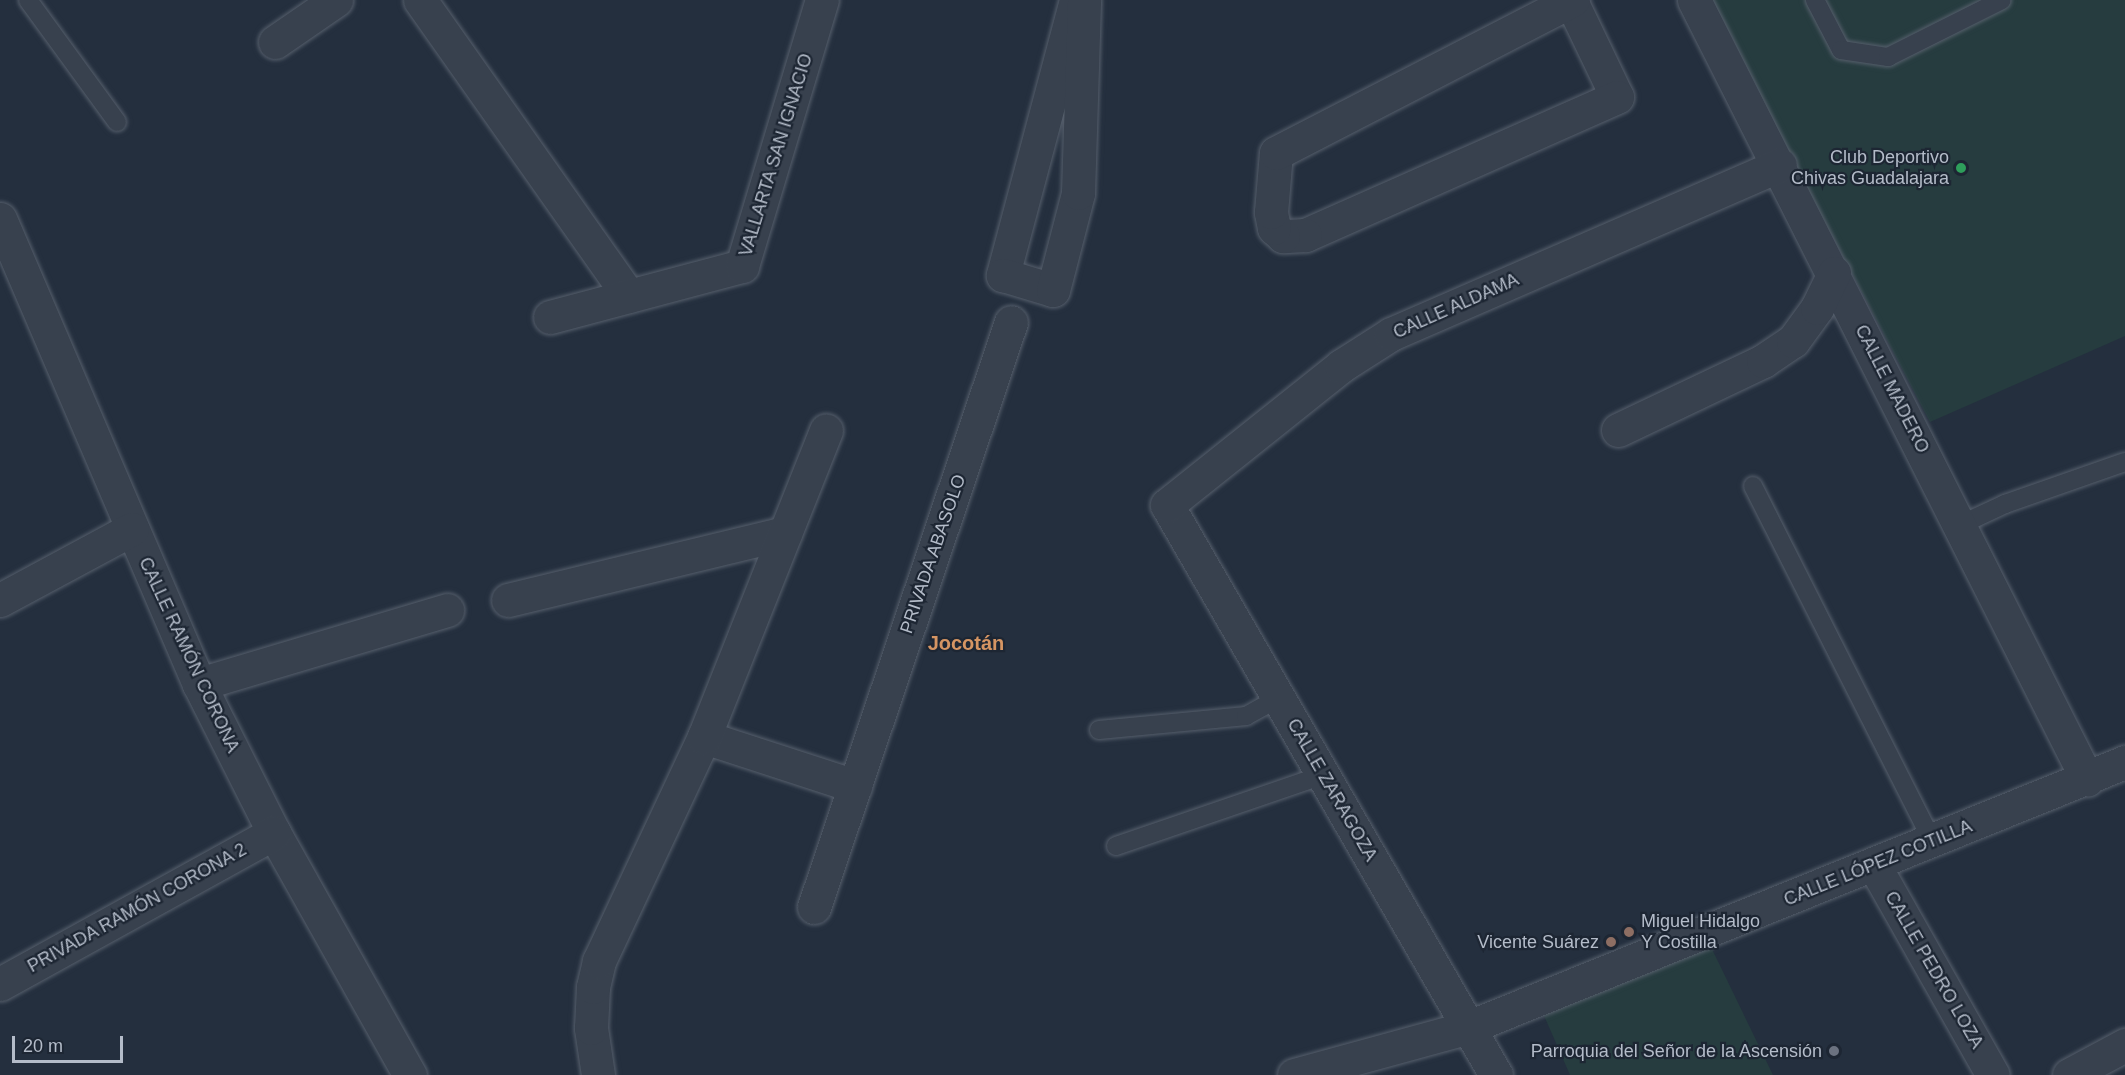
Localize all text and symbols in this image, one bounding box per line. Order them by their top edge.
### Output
street label: VALLARTA SAN IGNACIO [735,50,817,260]
place label: Club Deportivo Chivas Guadalajara [1791,147,1949,190]
marker: Club Deportivo Chivas Guadalajara [1954,161,1968,175]
street label: CALLE ALDAMA [1389,268,1523,344]
street label: CALLE MADERO [1850,321,1934,457]
street label: PRIVADA ABASOLO [895,471,971,637]
street label: CALLE RAMÓN CORONA [134,554,244,756]
district label: Jocotán [928,631,1004,655]
street label: CALLE ZARAGOZA [1282,715,1382,865]
street label: CALLE LÓPEZ COTILLA [1781,815,1975,911]
street label: PRIVADA RAMÓN CORONA 2 [23,838,251,978]
street label: CALLE PEDRO LOZA [1880,887,1988,1053]
place label: Miguel Hidalgo Y Costilla [1641,911,1760,954]
marker: Miguel Hidalgo Y Costilla [1622,925,1636,939]
place label: Vicente Suárez [1477,931,1599,953]
marker: Vicente Suárez [1604,935,1618,949]
scale bar [15,1024,126,1062]
text: 20 m [23,1036,63,1056]
place label: Parroquia del Señor de la Ascensión [1530,1040,1822,1062]
marker: Parroquia del Señor de la Ascensión [1827,1044,1841,1058]

